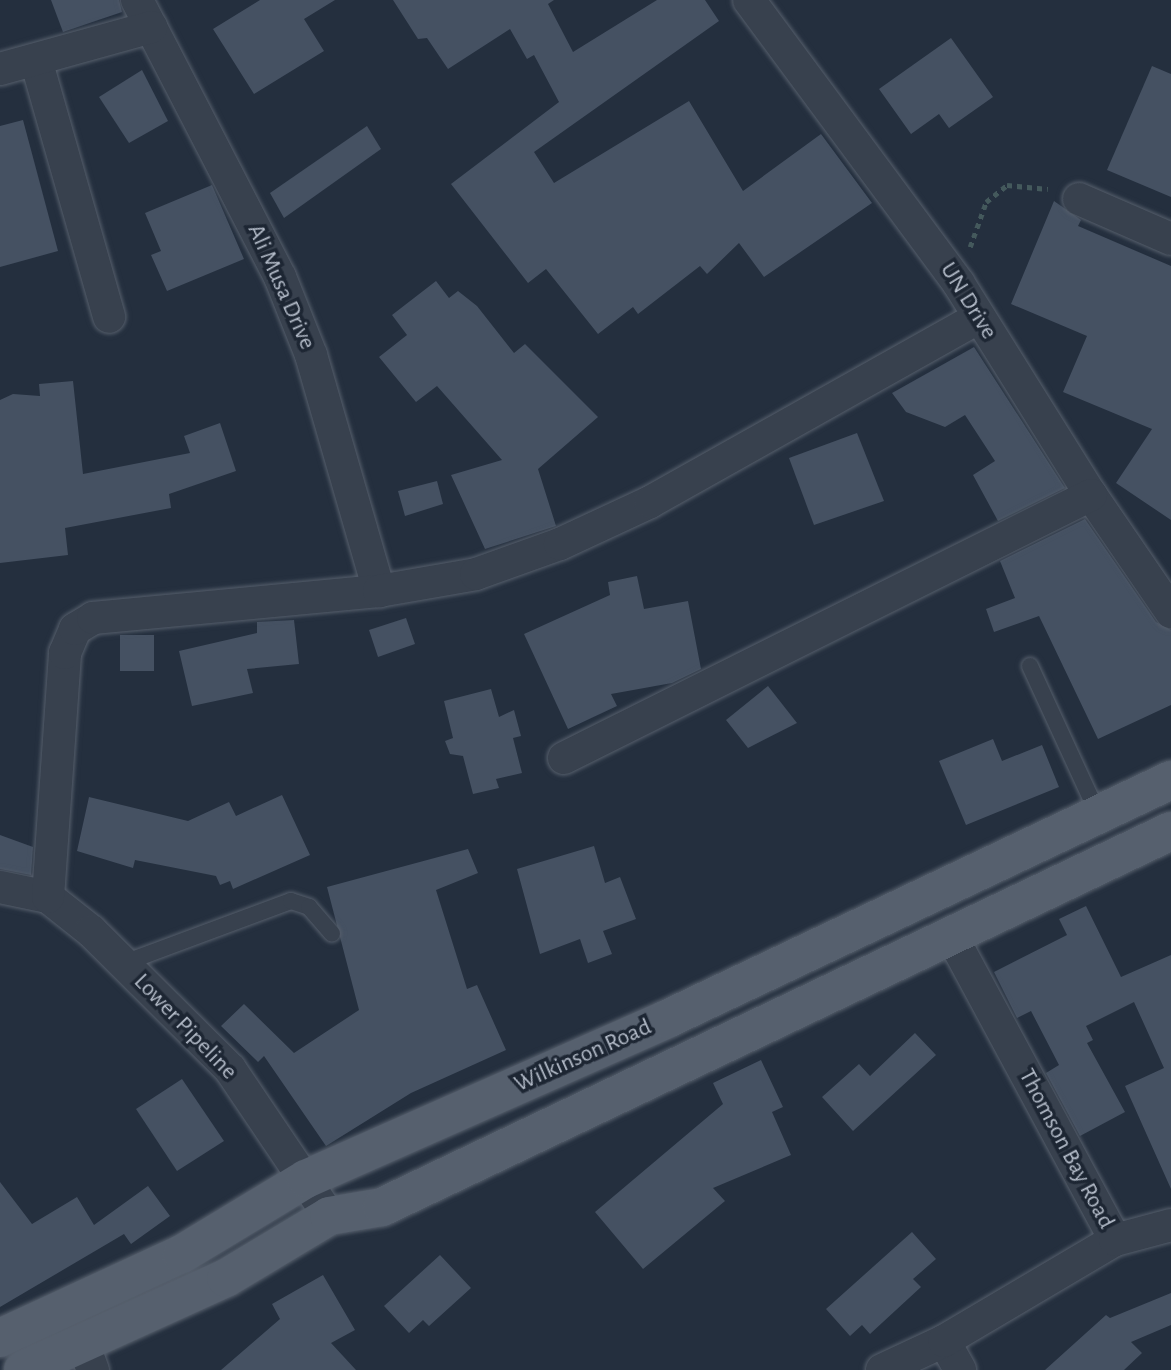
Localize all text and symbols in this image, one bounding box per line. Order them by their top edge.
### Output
street label: Ali Musa Drive [241,220,321,354]
street label: UN Drive [933,257,1003,345]
street label: Lower Pipeline [127,968,243,1086]
street label: Wilkinson Road [510,1013,656,1099]
street label: Thomson Bay Road [1012,1064,1120,1234]

